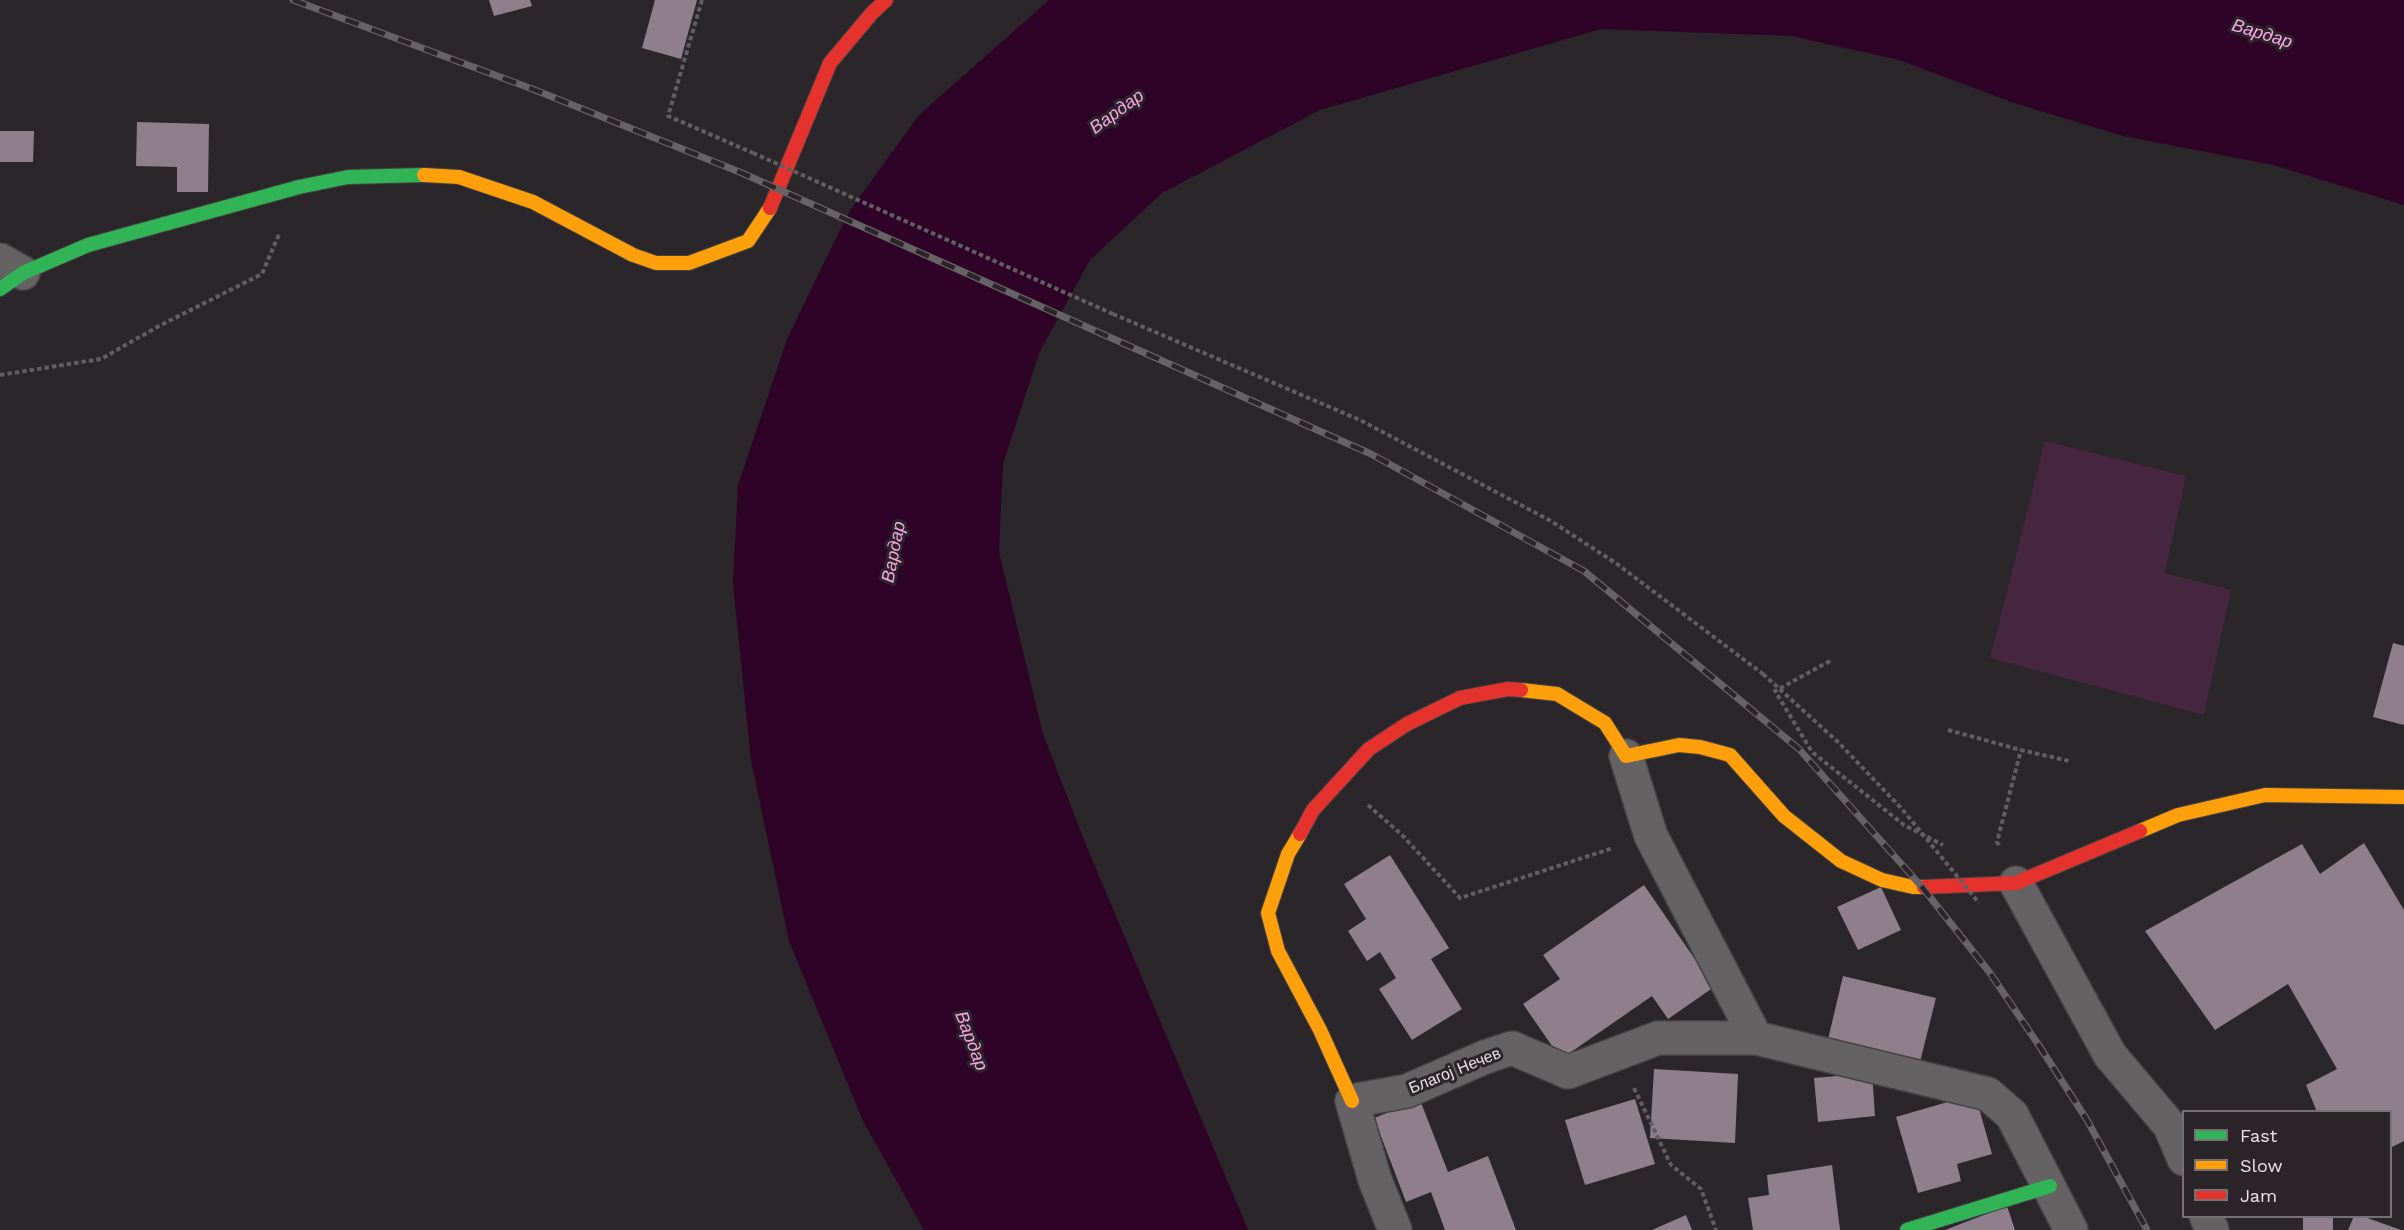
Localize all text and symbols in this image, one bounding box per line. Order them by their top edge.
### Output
water label: Вардар [2229,15,2295,53]
water label: Вардар [1086,85,1148,139]
water label: Вардар [877,520,911,584]
water label: Вардар [950,1008,992,1074]
street label: Благој Нечев [1406,1044,1504,1098]
legend [2182,1110,2392,1218]
text: Fast [2240,1125,2277,1146]
text: Slow [2240,1155,2283,1176]
text: Jam [2240,1185,2277,1206]

